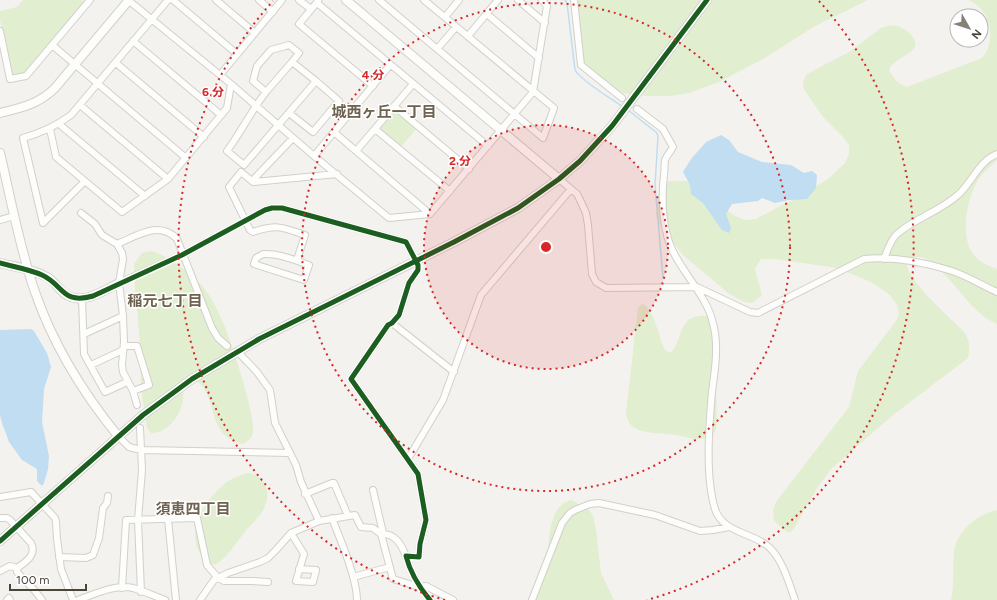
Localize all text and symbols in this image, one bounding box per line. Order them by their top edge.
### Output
north arrow [949,8,989,48]
text: N [969,27,984,41]
text: 4 分 [362,68,384,82]
text: 6 分 [202,85,224,99]
district label: 城西ヶ丘一丁目 [331,103,437,121]
text: 2 分 [449,154,471,168]
centre of rings [539,240,553,254]
district label: 稲元七丁目 [127,292,203,310]
district label: 須恵四丁目 [155,500,231,518]
scale bar [10,566,86,592]
text: 100 m [16,573,50,587]

